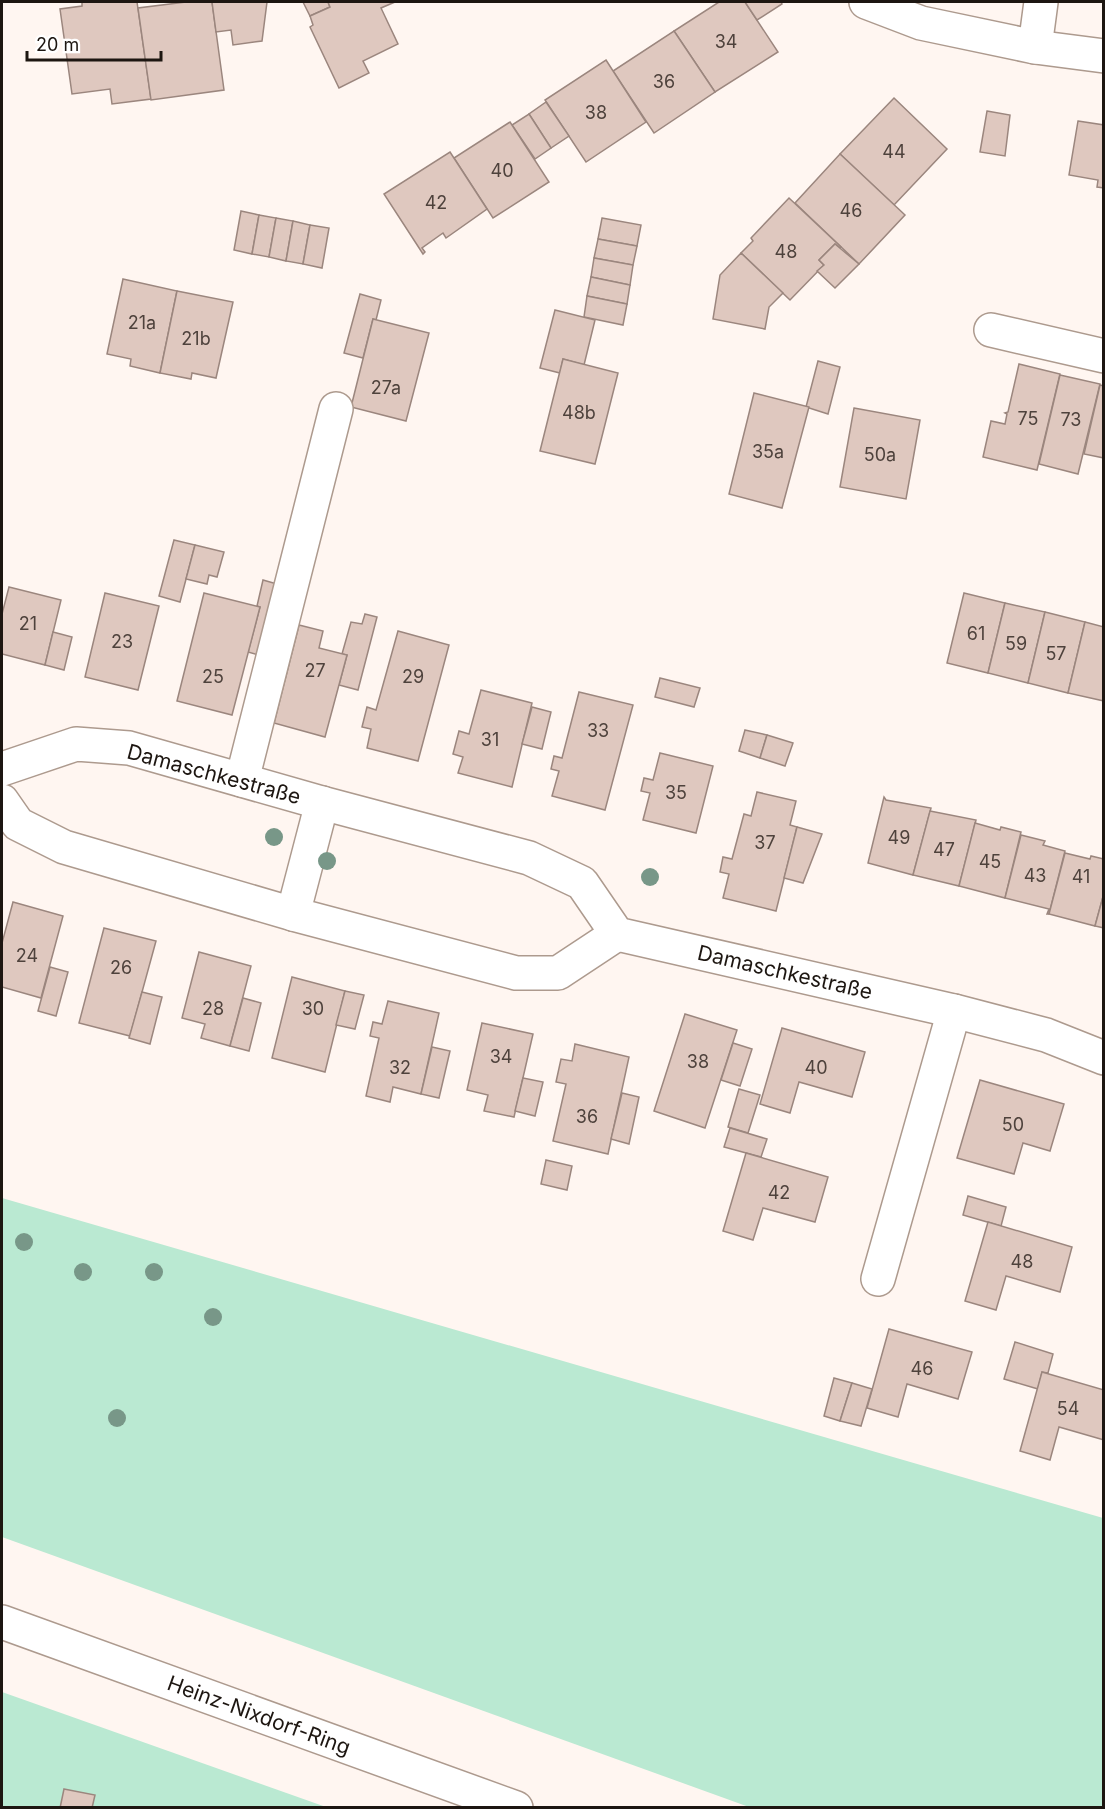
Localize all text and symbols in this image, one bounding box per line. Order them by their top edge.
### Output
scale bar [27,24,160,62]
house number: 34 [715,31,737,52]
text: 20 m [36,34,79,55]
house number: 36 [653,71,675,92]
house number: 38 [585,102,607,123]
house number: 44 [882,141,906,162]
house number: 40 [491,160,513,181]
house number: 42 [425,192,447,213]
house number: 46 [840,200,862,221]
house number: 48 [775,241,797,262]
house number: 21a [128,312,156,333]
house number: 21b [181,328,211,349]
house number: 27a [371,377,401,398]
house number: 48b [562,402,596,423]
house number: 75 [1018,408,1038,429]
house number: 73 [1060,409,1082,430]
house number: 35a [752,441,784,462]
house number: 50a [864,444,896,465]
house number: 21 [19,613,37,634]
house number: 61 [967,623,985,644]
house number: 23 [111,631,133,652]
house number: 59 [1005,633,1027,654]
house number: 57 [1045,643,1067,664]
house number: 27 [304,660,326,681]
house number: 25 [202,666,224,687]
house number: 29 [402,666,424,687]
house number: 33 [587,720,609,741]
house number: 31 [481,729,499,750]
street label: Damaschkestraße [124,739,304,809]
house number: 35 [665,782,687,803]
house number: 49 [888,827,910,848]
house number: 37 [754,832,776,853]
house number: 47 [933,839,955,860]
house number: 45 [979,851,1001,872]
house number: 43 [1024,865,1046,886]
house number: 41 [1072,866,1090,887]
street label: Damaschkestraße [695,940,875,1004]
house number: 24 [16,945,38,966]
house number: 26 [110,957,132,978]
house number: 28 [202,998,224,1019]
house number: 30 [302,998,324,1019]
house number: 34 [490,1046,512,1067]
house number: 38 [687,1051,709,1072]
house number: 32 [389,1057,411,1078]
house number: 40 [805,1057,827,1078]
house number: 36 [576,1106,598,1127]
house number: 50 [1002,1114,1024,1135]
house number: 42 [768,1182,790,1203]
house number: 48 [1011,1251,1033,1272]
house number: 46 [911,1358,933,1379]
house number: 54 [1057,1398,1079,1419]
street label: Heinz-Nixdorf-Ring [164,1670,354,1760]

